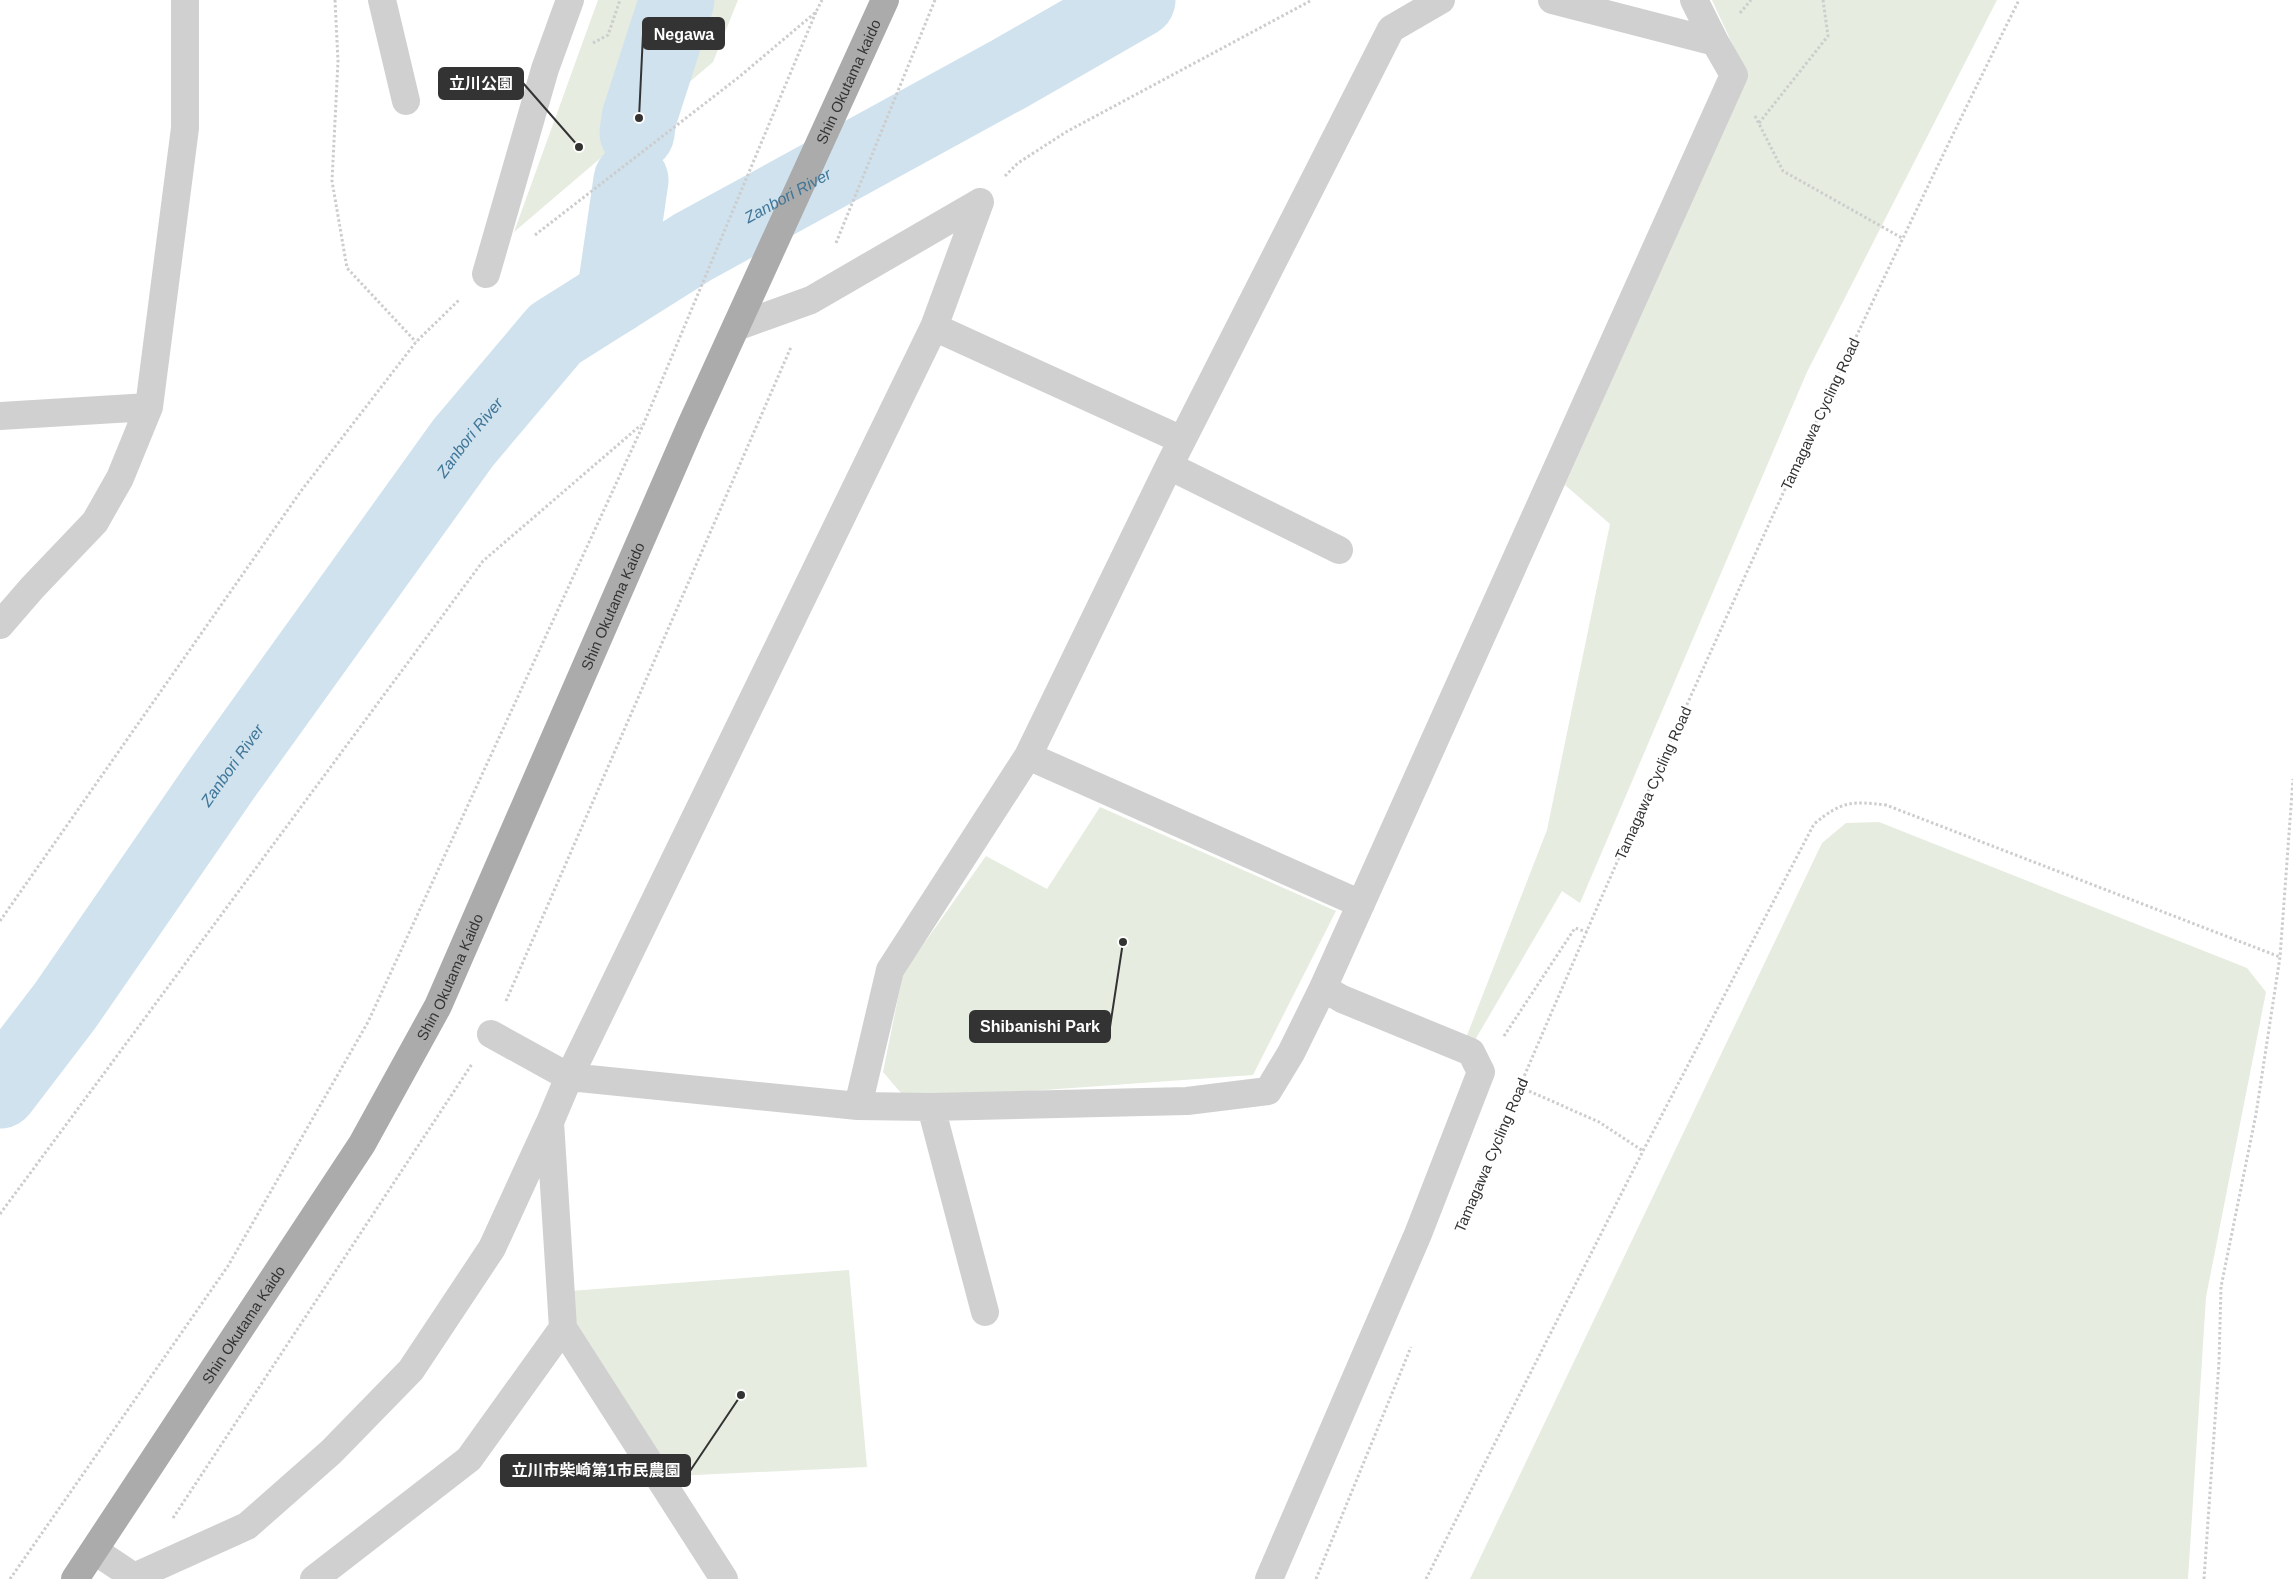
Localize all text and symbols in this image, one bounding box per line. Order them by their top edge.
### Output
street label: Shin Okutama kaido [812,16,884,146]
callout: Negawa [643,18,724,49]
text: Negawa [654,26,714,43]
callout: 立川公園 [439,68,523,99]
text: 立川公園 [449,75,513,92]
water label: Zanbori River [740,164,834,226]
street label: Tamagawa Cycling Road [1777,335,1863,493]
water label: Zanbori River [432,394,506,481]
street label: Shin Okutama Kaido [577,539,647,672]
street label: Tamagawa Cycling Road [1611,704,1695,862]
water label: Zanbori River [197,720,267,810]
street label: Shin Okutama Kaido [412,911,486,1043]
callout: Shibanishi Park [970,1011,1110,1042]
text: Shibanishi Park [980,1018,1100,1035]
street label: Tamagawa Cycling Road [1451,1075,1531,1235]
street label: Shin Okutama Kaido [198,1262,288,1387]
callout: 立川市柴崎第1市民農園 [501,1455,690,1486]
text: 立川市柴崎第1市民農園 [512,1462,680,1479]

